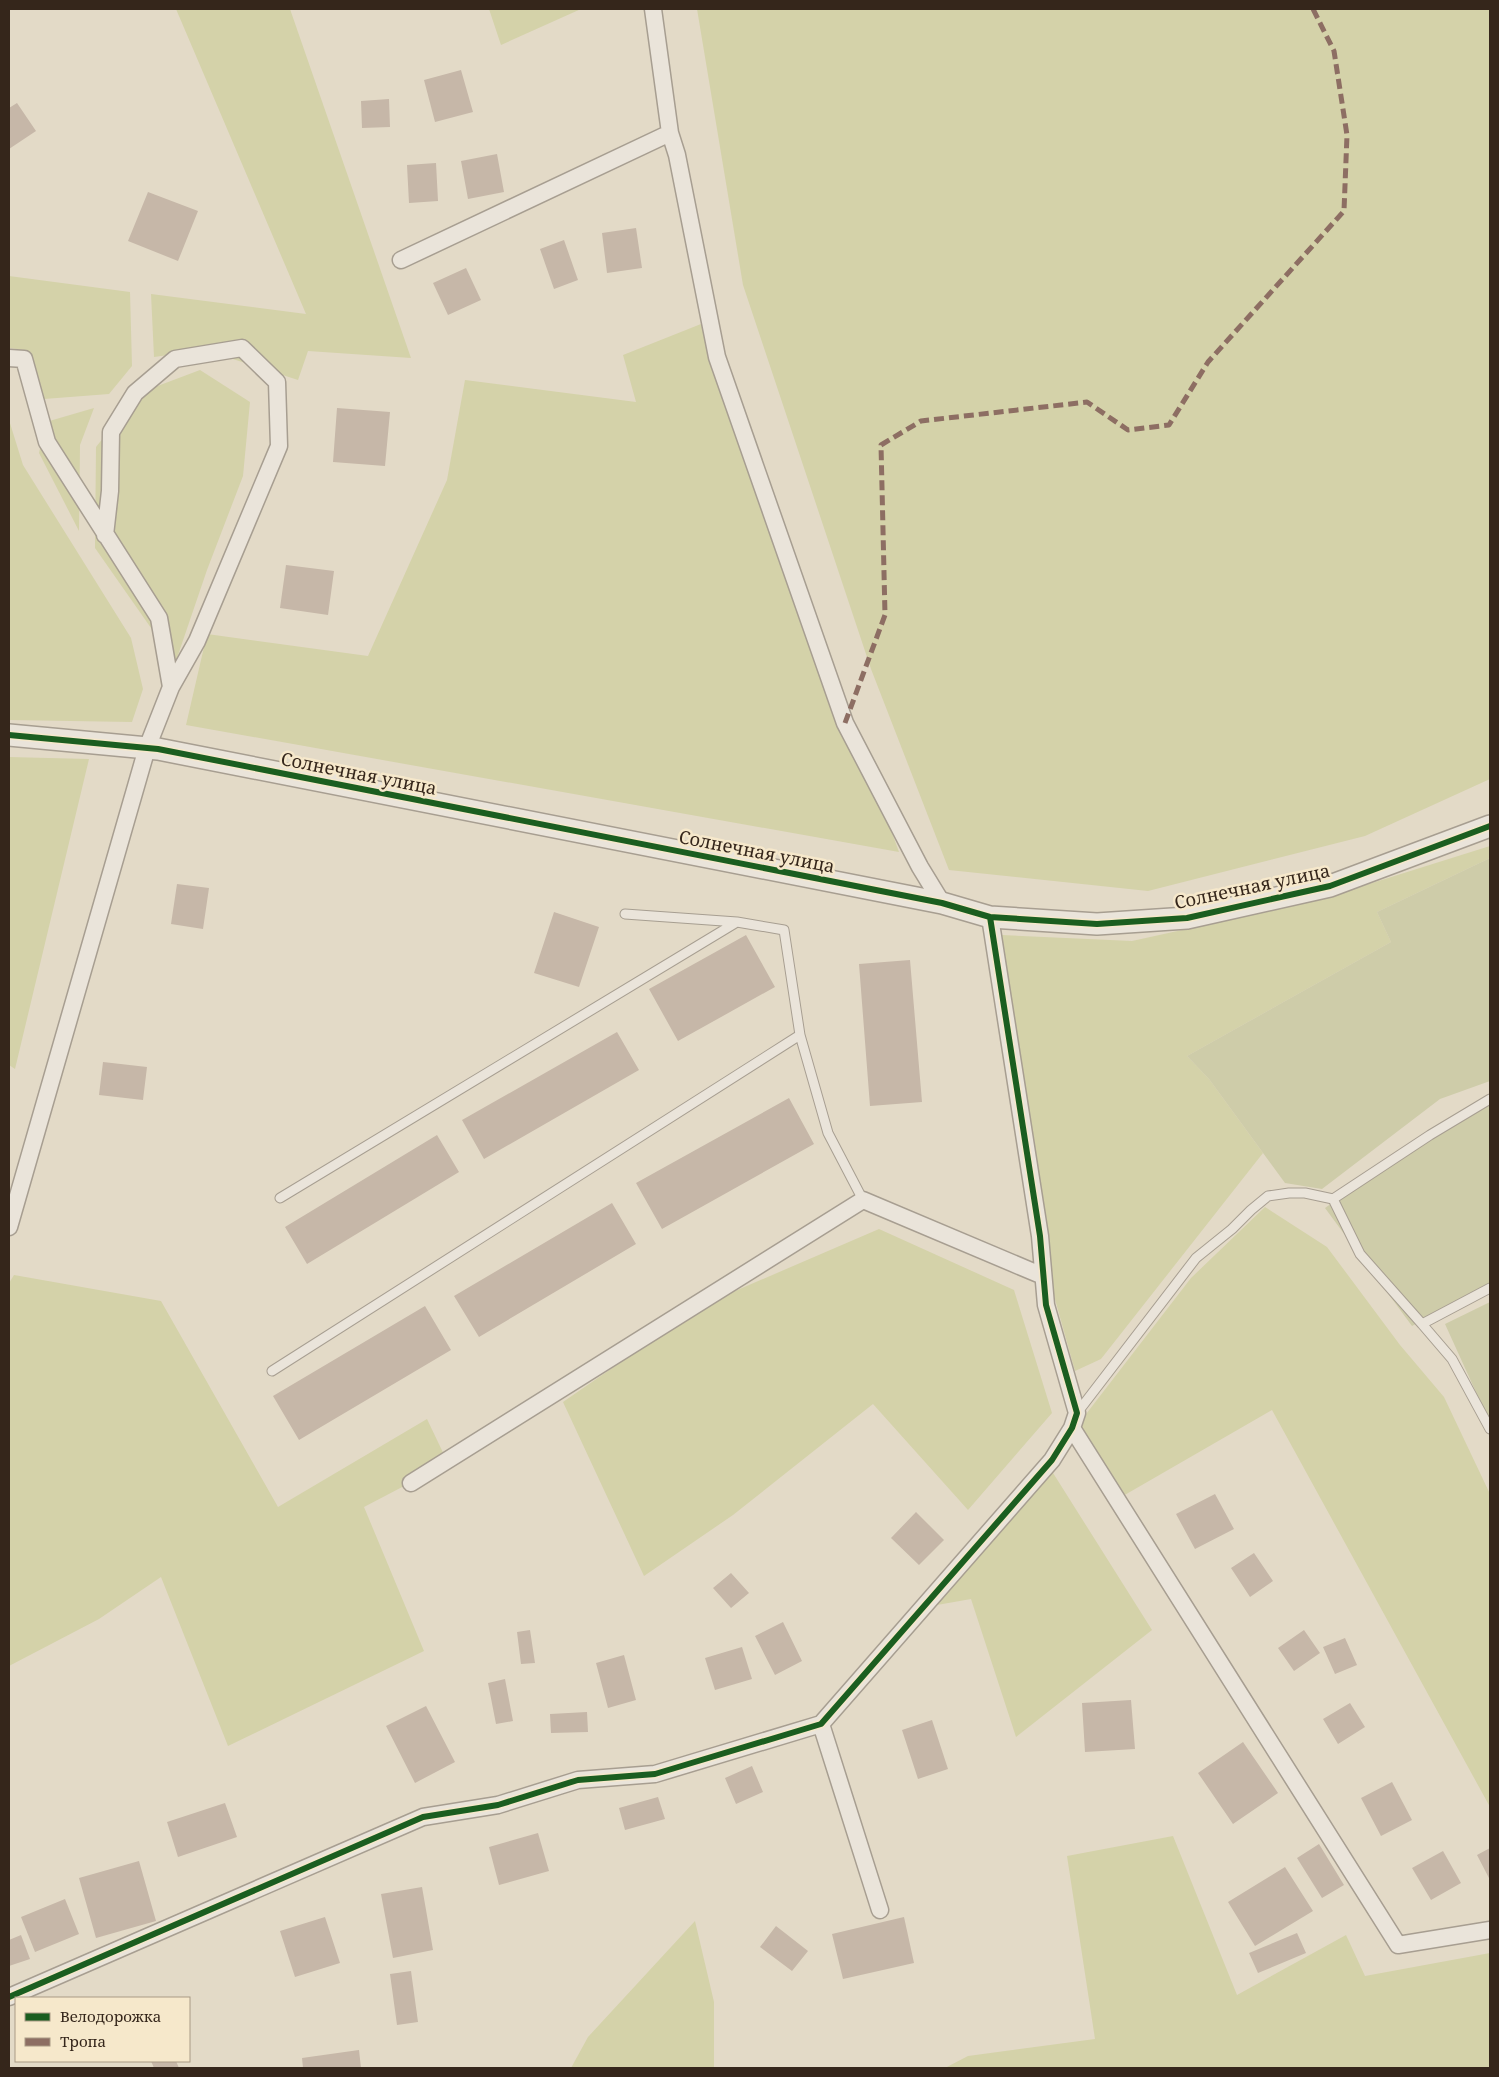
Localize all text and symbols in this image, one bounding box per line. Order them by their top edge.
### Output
street label: Солнечная улица [279,746,439,800]
street label: Солнечная улица [677,824,837,878]
street label: Солнечная улица [1172,858,1332,914]
legend [15,1997,190,2062]
text: Велодорожка [60,2006,161,2026]
text: Тропа [60,2031,106,2051]

